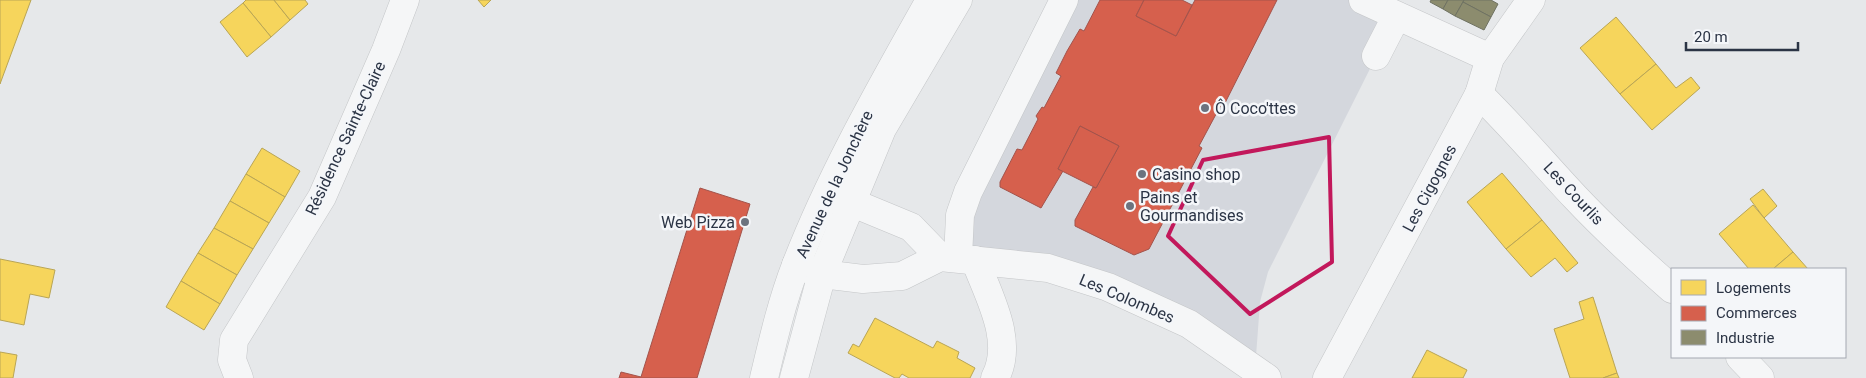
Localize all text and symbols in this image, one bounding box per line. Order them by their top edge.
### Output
scale bar [1686,20,1798,52]
text: 20 m [1694,28,1728,46]
street label: Résidence Sainte-Claire [301,58,389,218]
place label: Ô Coco'ttes [1215,98,1296,118]
marker: Ô Coco'ttes [1199,102,1211,114]
street label: Avenue de la Jonchère [792,107,877,261]
street label: Les Cigognes [1398,141,1460,235]
street label: Les Courlis [1540,158,1608,229]
place label: Casino shop [1152,165,1240,184]
marker: Casino shop [1136,168,1148,180]
place label: Pains et Gourmandises [1140,188,1244,225]
marker: Pains et Gourmandises [1124,200,1136,212]
place label: Web Pizza [661,213,735,232]
marker: Web Pizza [739,216,751,228]
legend [1671,268,1846,358]
street label: Les Colombes [1076,270,1177,327]
text: Logements [1716,279,1791,297]
text: Commerces [1716,304,1797,322]
text: Industrie [1716,329,1774,347]

